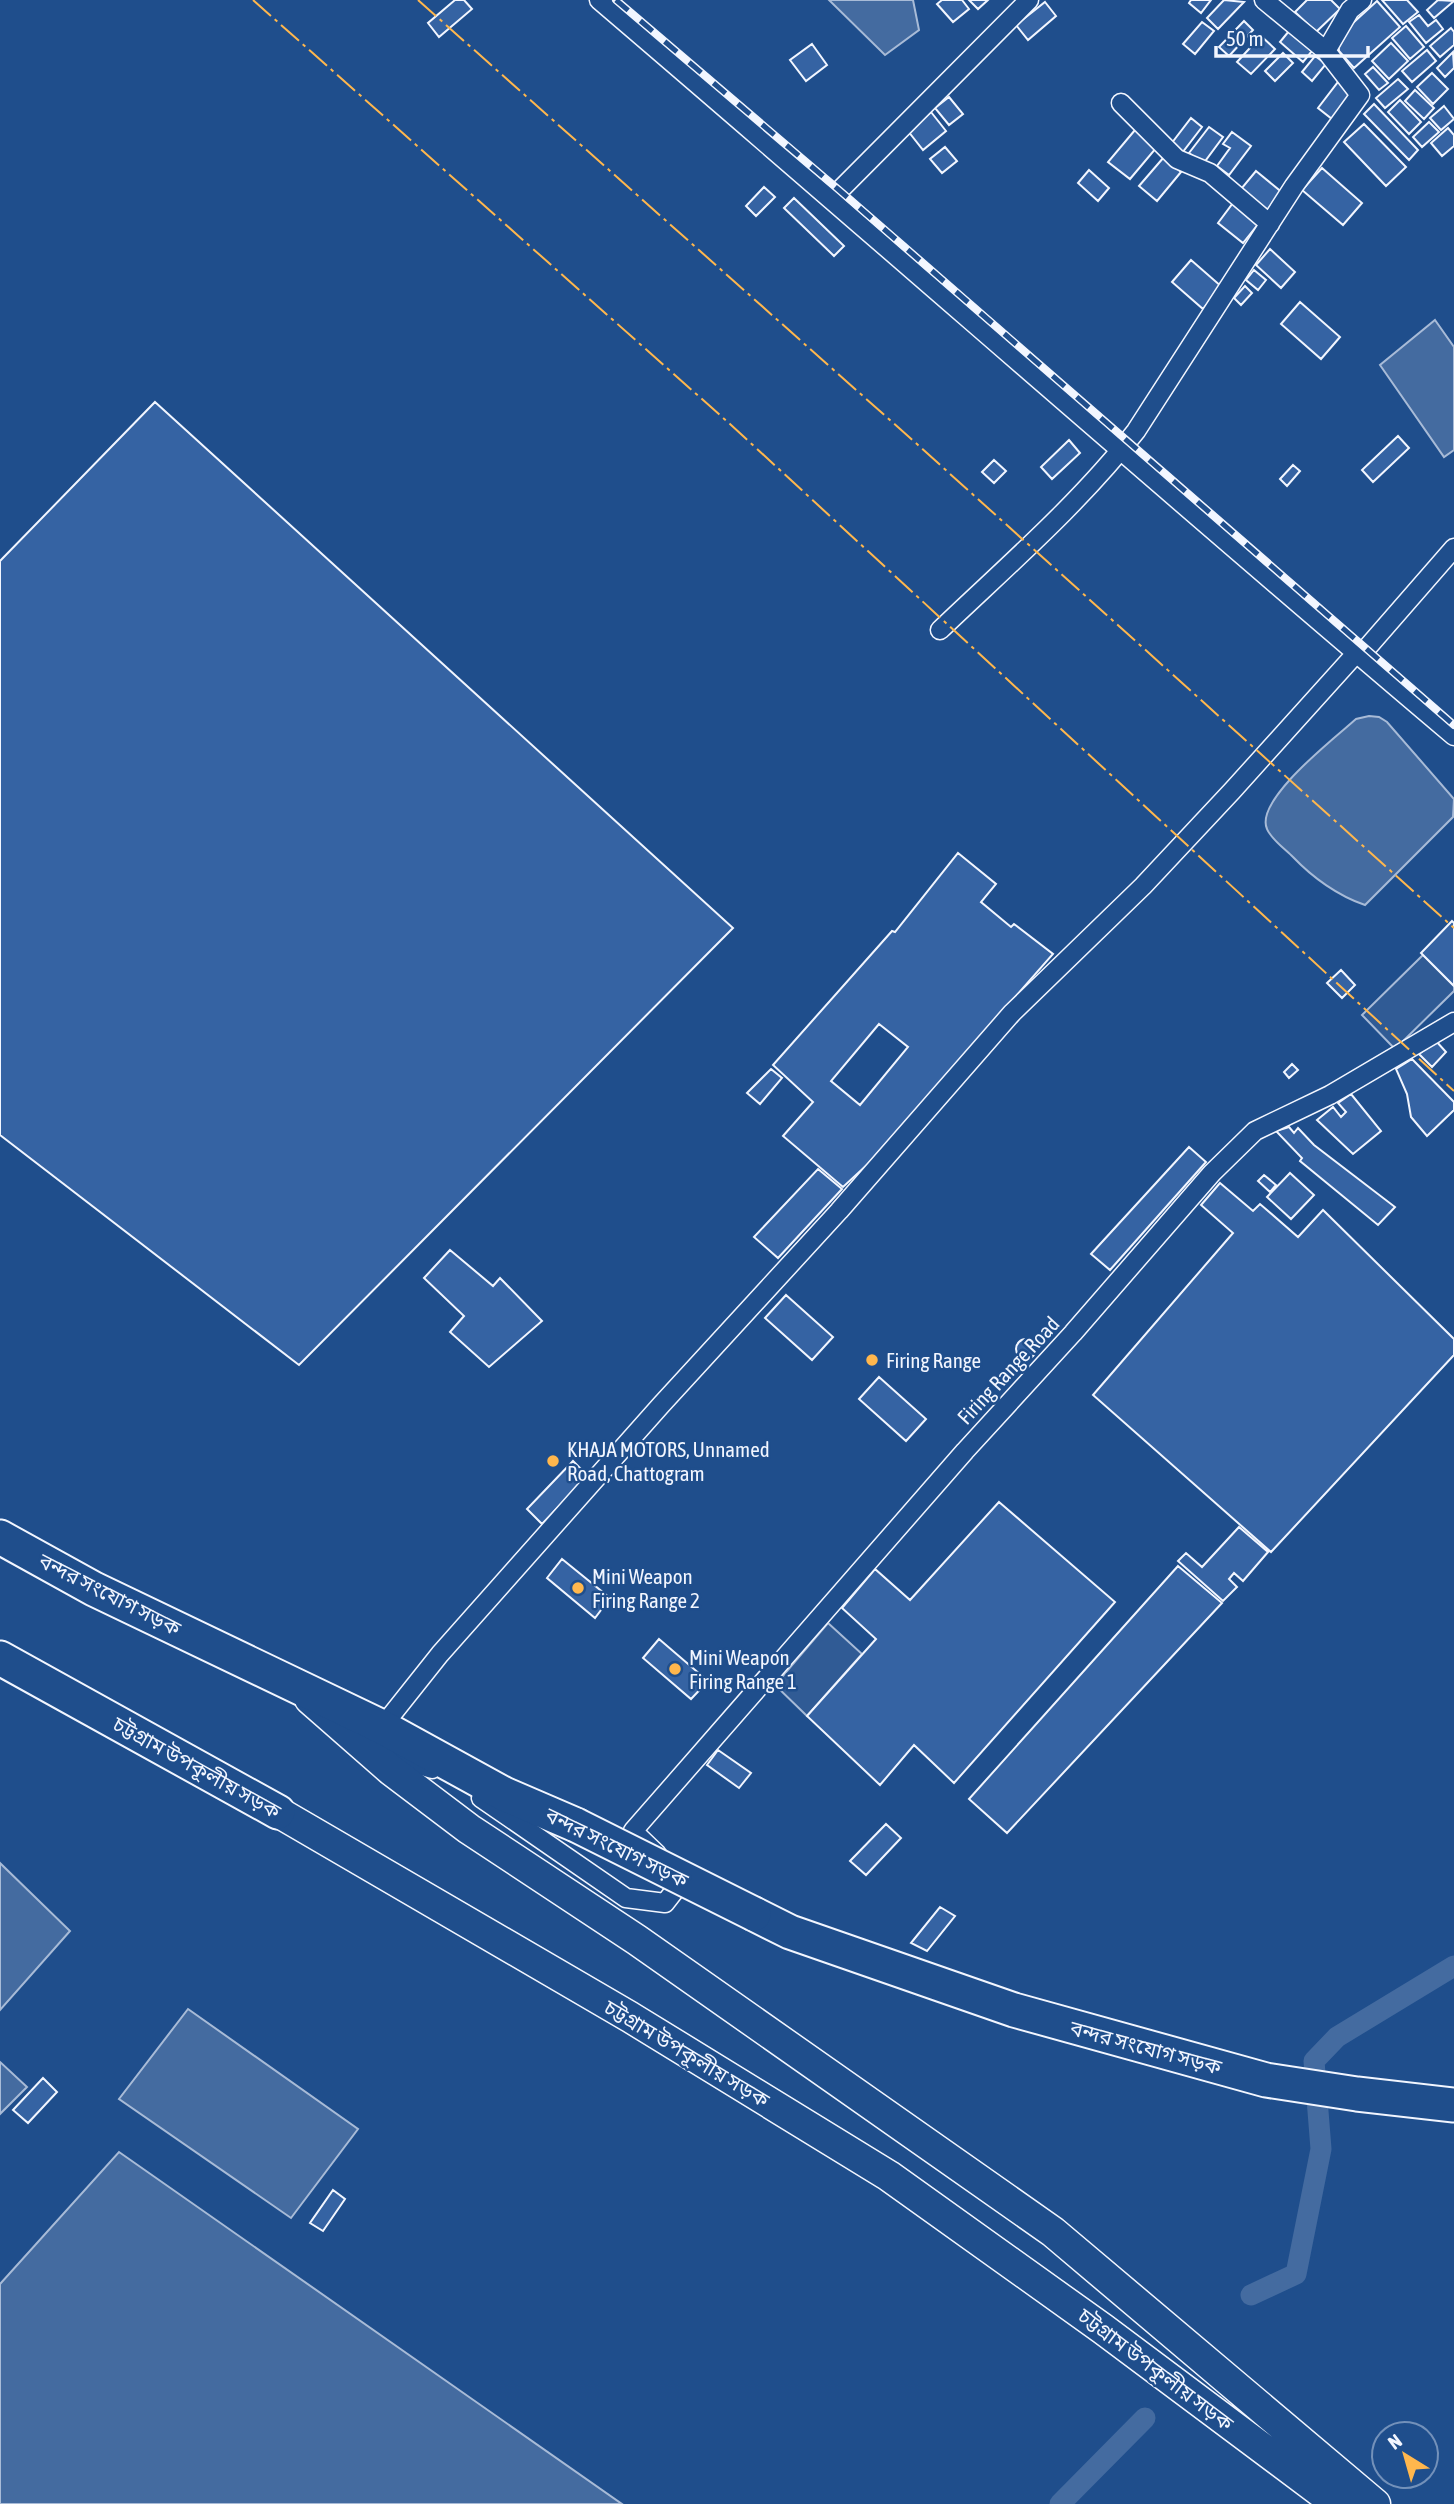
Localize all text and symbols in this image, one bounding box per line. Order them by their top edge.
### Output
scale bar [1216,14,1368,58]
text: 50 m [1226,26,1264,50]
street label: Firing Range Road [952,1311,1064,1429]
place label: Firing Range [886,1348,981,1372]
marker: Firing Range [864,1352,880,1368]
place label: KHAJA MOTORS, Unnamed Road, Chattogram [567,1437,770,1485]
marker: KHAJA MOTORS, Unnamed Road, Chattogram [545,1453,561,1469]
street label: বন্দর সংযোগ সড়ক [34,1547,186,1641]
place label: Mini Weapon Firing Range 2 [592,1564,700,1612]
marker: Mini Weapon Firing Range 2 [570,1580,586,1596]
place label: Mini Weapon Firing Range 1 [689,1645,797,1693]
marker: Mini Weapon Firing Range 1 [667,1661,683,1677]
street label: চট্টগ্রাম উপকূলীয় সড়ক [107,1710,286,1825]
street label: বন্দর সংযোগ সড়ক [541,1802,693,1892]
street label: চট্টগ্রাম উপকূলীয় সড়ক [598,1994,775,2114]
street label: বন্দর সংযোগ সড়ক [1067,2015,1225,2079]
street label: চট্টগ্রাম উপকূলীয় সড়ক [1072,2302,1239,2437]
north arrow [1370,2420,1440,2490]
text: N [1384,2429,1406,2454]

